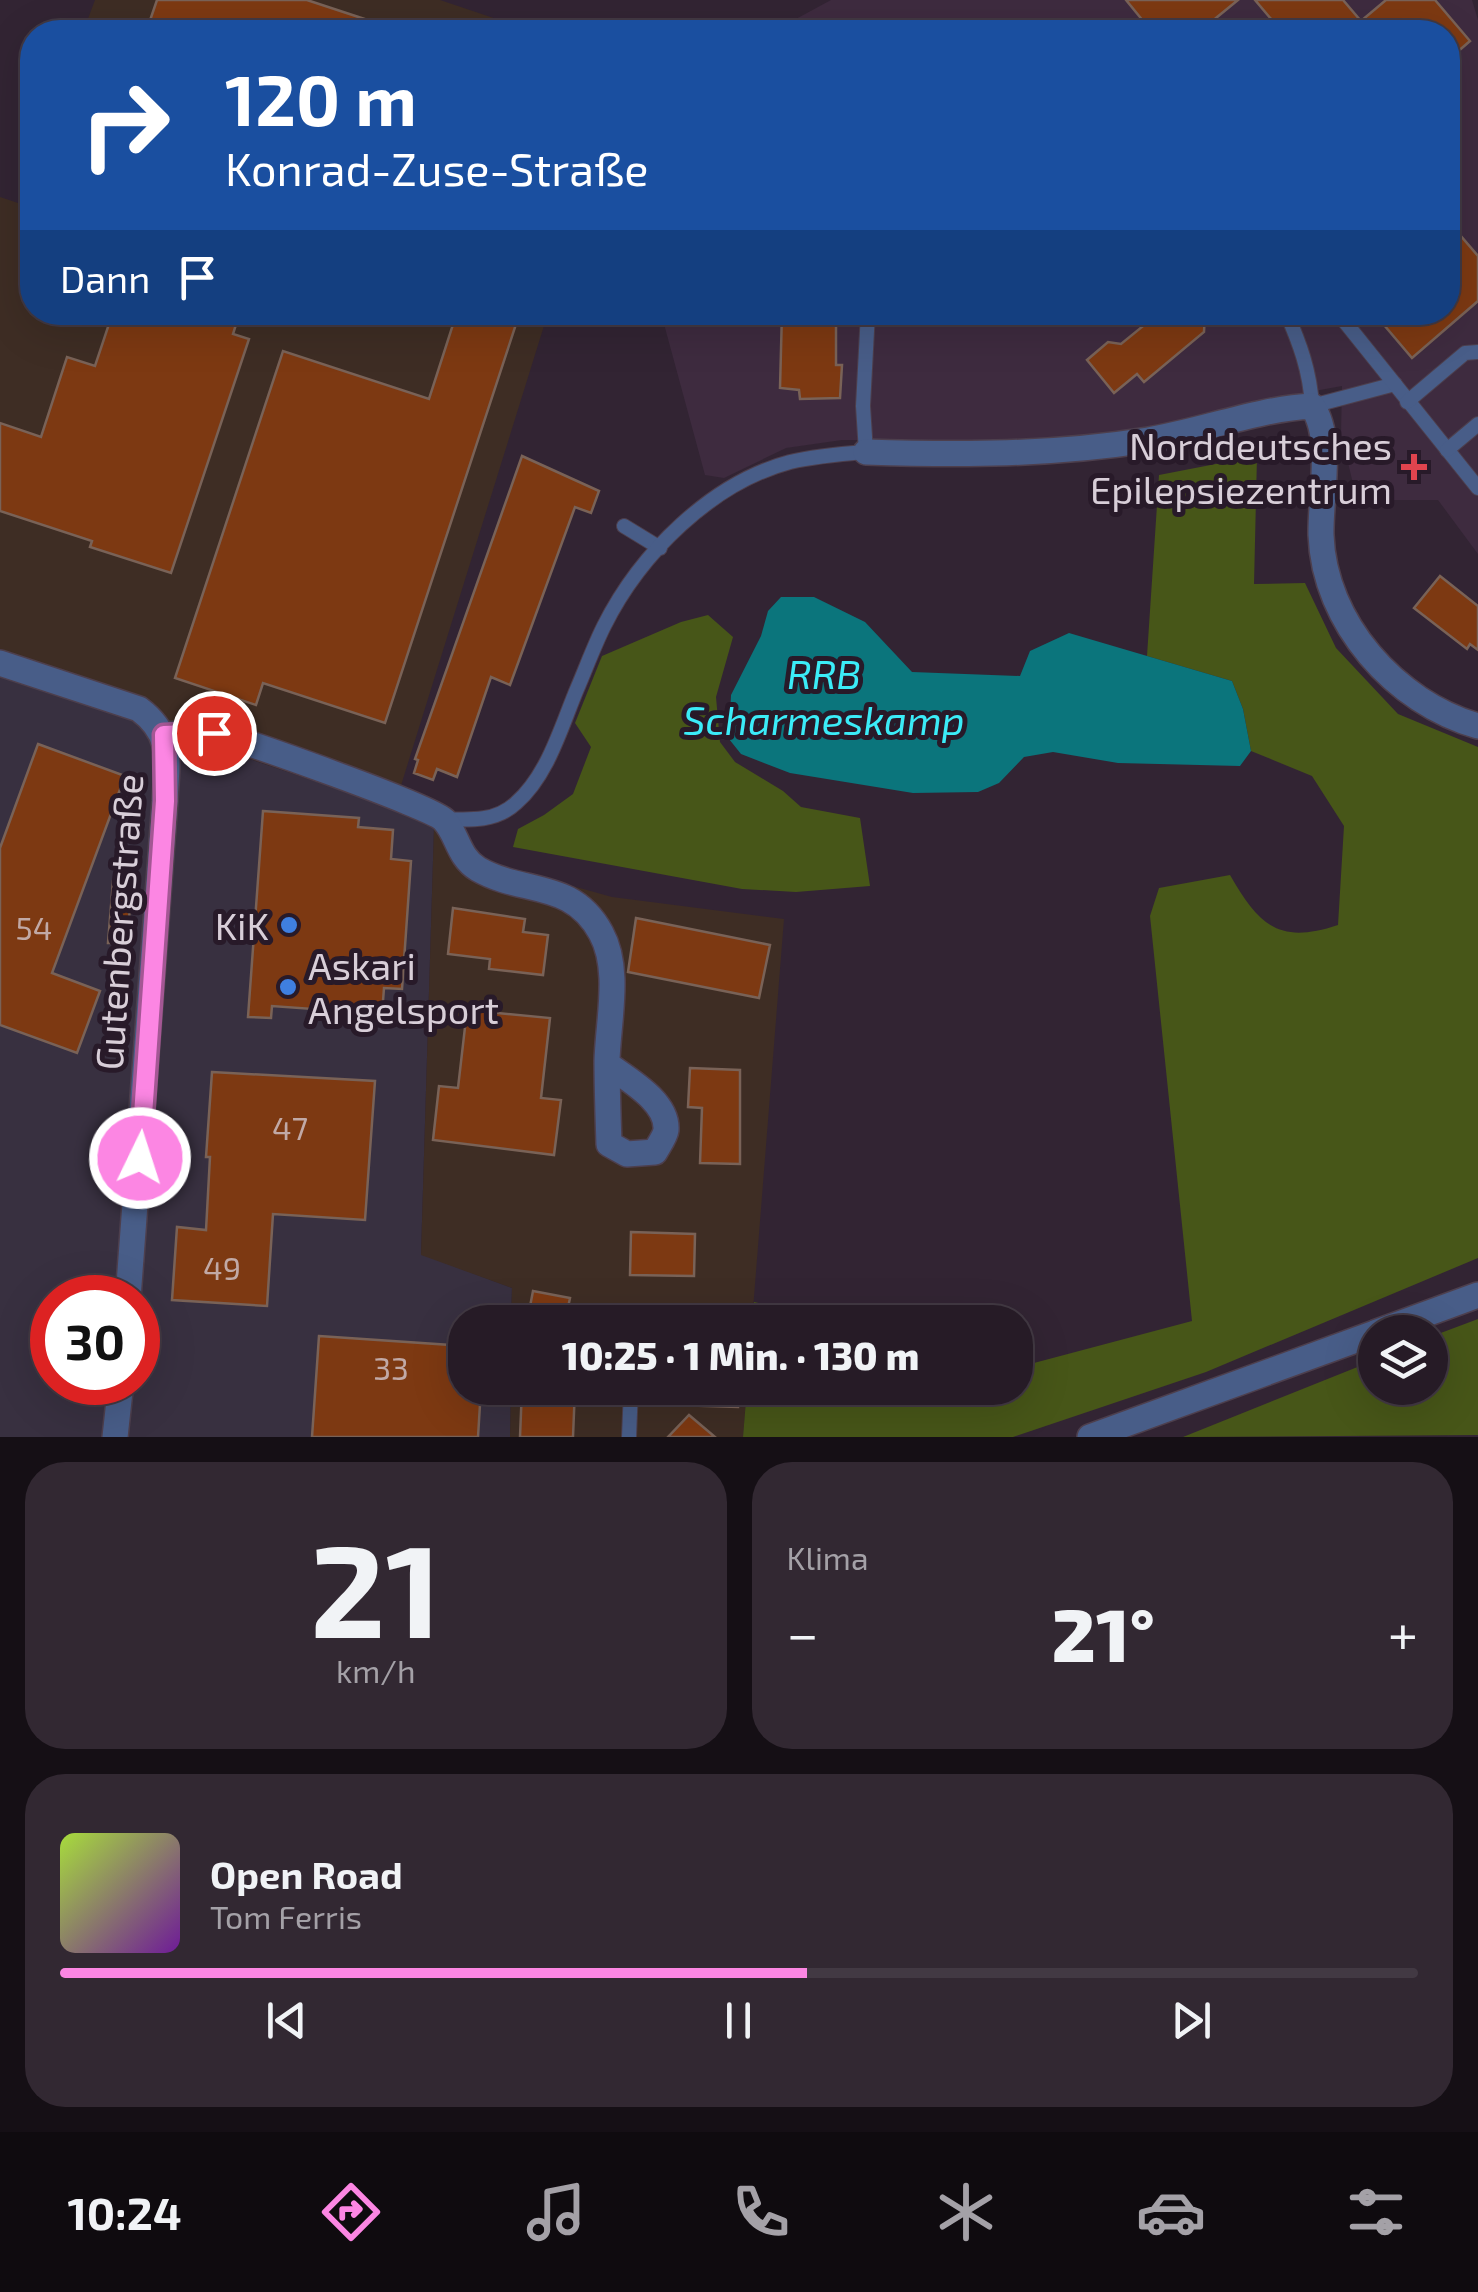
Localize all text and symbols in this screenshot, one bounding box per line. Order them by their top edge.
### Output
text: 120 m [225,56,417,140]
icon: right [60,60,190,190]
text: Konrad-Zuse-Straße [225,141,649,195]
icon: arrive [170,250,225,305]
text: Dann [60,255,150,301]
place label: Norddeutsches Epilepsiezentrum [1090,422,1392,512]
marker: Norddeutsches Epilepsiezentrum [1401,454,1427,480]
water label: RRB Scharmeskamp [683,649,965,743]
pin [172,691,257,776]
icon: arrive [187,706,242,761]
street label: Gutenbergstraße [85,772,151,1072]
place label: KiK [215,902,269,948]
house number: 54 [16,908,52,946]
marker: KiK [278,914,300,936]
place label: Askari Angelsport [308,942,499,1032]
marker: Askari Angelsport [277,976,299,998]
position arrow [88,1106,192,1210]
house number: 47 [272,1108,308,1146]
house number: 49 [203,1248,241,1286]
speed limit sign: 30 [30,1275,160,1405]
map controls [1358,1315,1448,1405]
button: layers [1358,1315,1448,1405]
text: 10:25 · 1 Min. · 130 m [562,1332,919,1378]
house number: 33 [373,1348,409,1386]
text: 21 [310,1508,442,1664]
text: Klima [787,1538,868,1576]
text: 21° [1052,1587,1155,1677]
text: − [787,1599,819,1665]
text: + [1388,1599,1418,1665]
text: km/h [336,1651,415,1689]
text: Open Road [210,1851,403,1897]
text: Tom Ferris [210,1897,362,1935]
icon: previous [259,1993,314,2048]
icon: pause [711,1993,766,2048]
icon: next [1164,1993,1219,2048]
icon: directions [316,2177,386,2247]
icon: music [521,2177,591,2247]
icon: phone [726,2177,796,2247]
icon: climate [931,2177,1001,2247]
icon: car [1136,2177,1206,2247]
icon: filters [1341,2177,1411,2247]
text: 10:24 [67,2185,182,2239]

